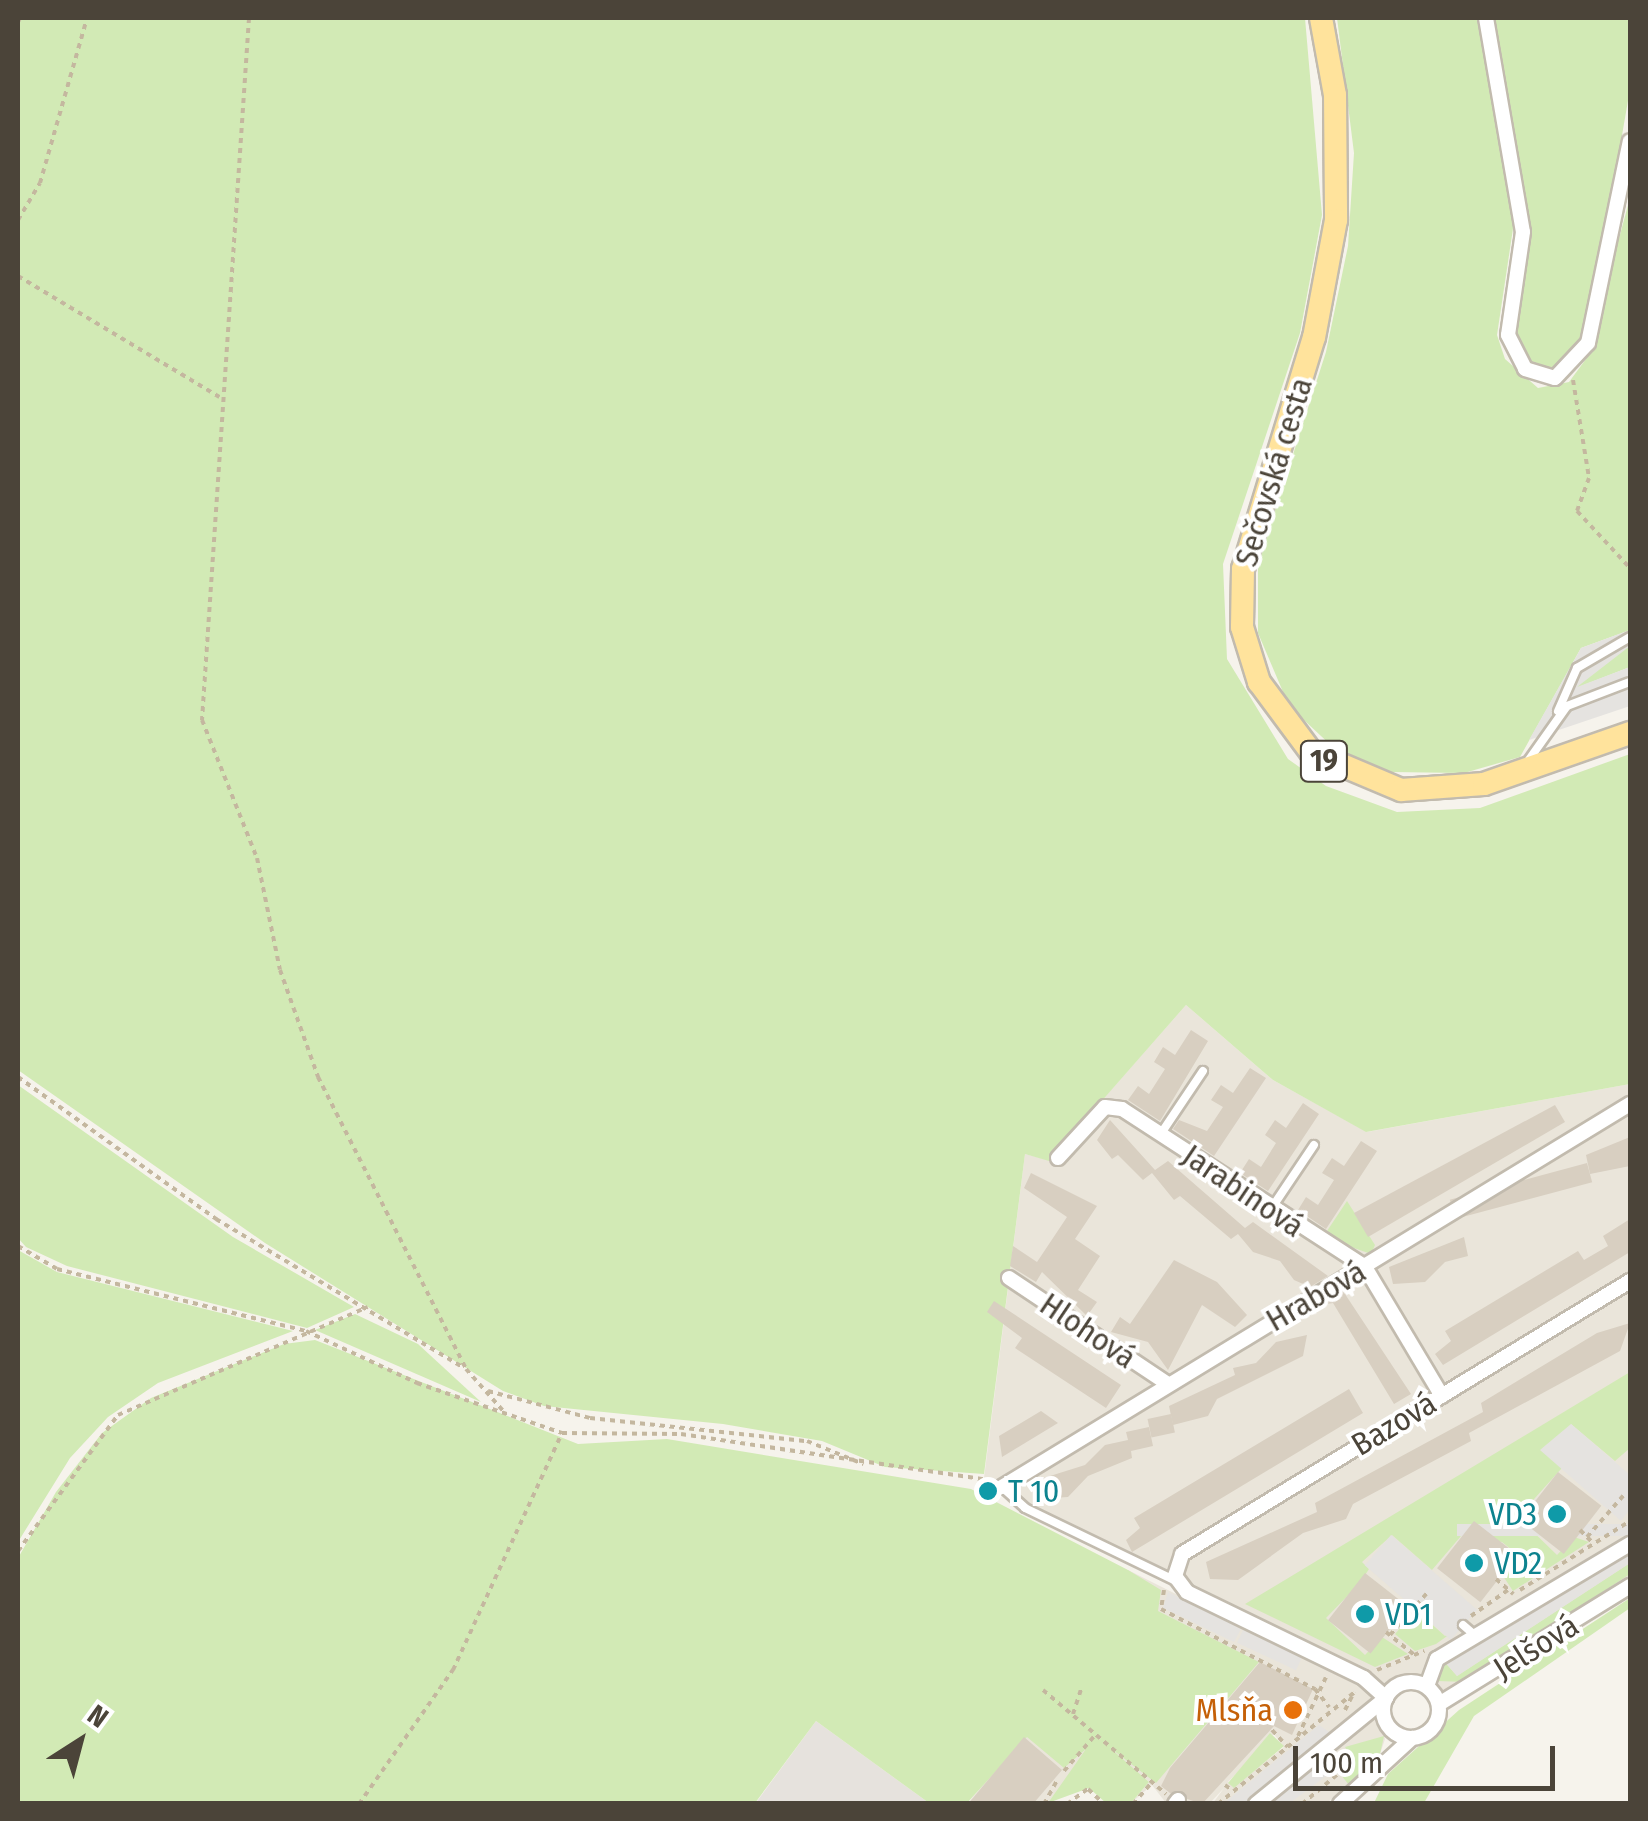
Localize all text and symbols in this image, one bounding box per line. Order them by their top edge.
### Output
street label: Sečovská cesta [1227,373,1321,571]
road number: 19 [1299,736,1349,786]
street label: Jarabinová [1175,1136,1311,1246]
street label: Hrabová [1259,1252,1373,1340]
street label: Hlohová [1033,1285,1143,1377]
street label: Bazová [1345,1384,1443,1464]
place label: T 10 [1008,1472,1059,1510]
marker: T 10 [977,1480,999,1502]
place label: VD3 [1488,1495,1537,1533]
marker: VD3 [1546,1503,1568,1525]
place label: VD2 [1494,1544,1542,1582]
marker: VD2 [1463,1552,1485,1574]
place label: VD1 [1385,1595,1432,1633]
marker: VD1 [1354,1603,1376,1625]
street label: Jelšová [1486,1606,1586,1688]
north arrow [30,1691,130,1791]
place label: Mlsňa [1196,1691,1273,1729]
text: N [81,1698,114,1735]
marker: Mlsňa [1282,1699,1304,1721]
scale bar [1298,1726,1560,1788]
text: 100 m [1310,1745,1383,1781]

